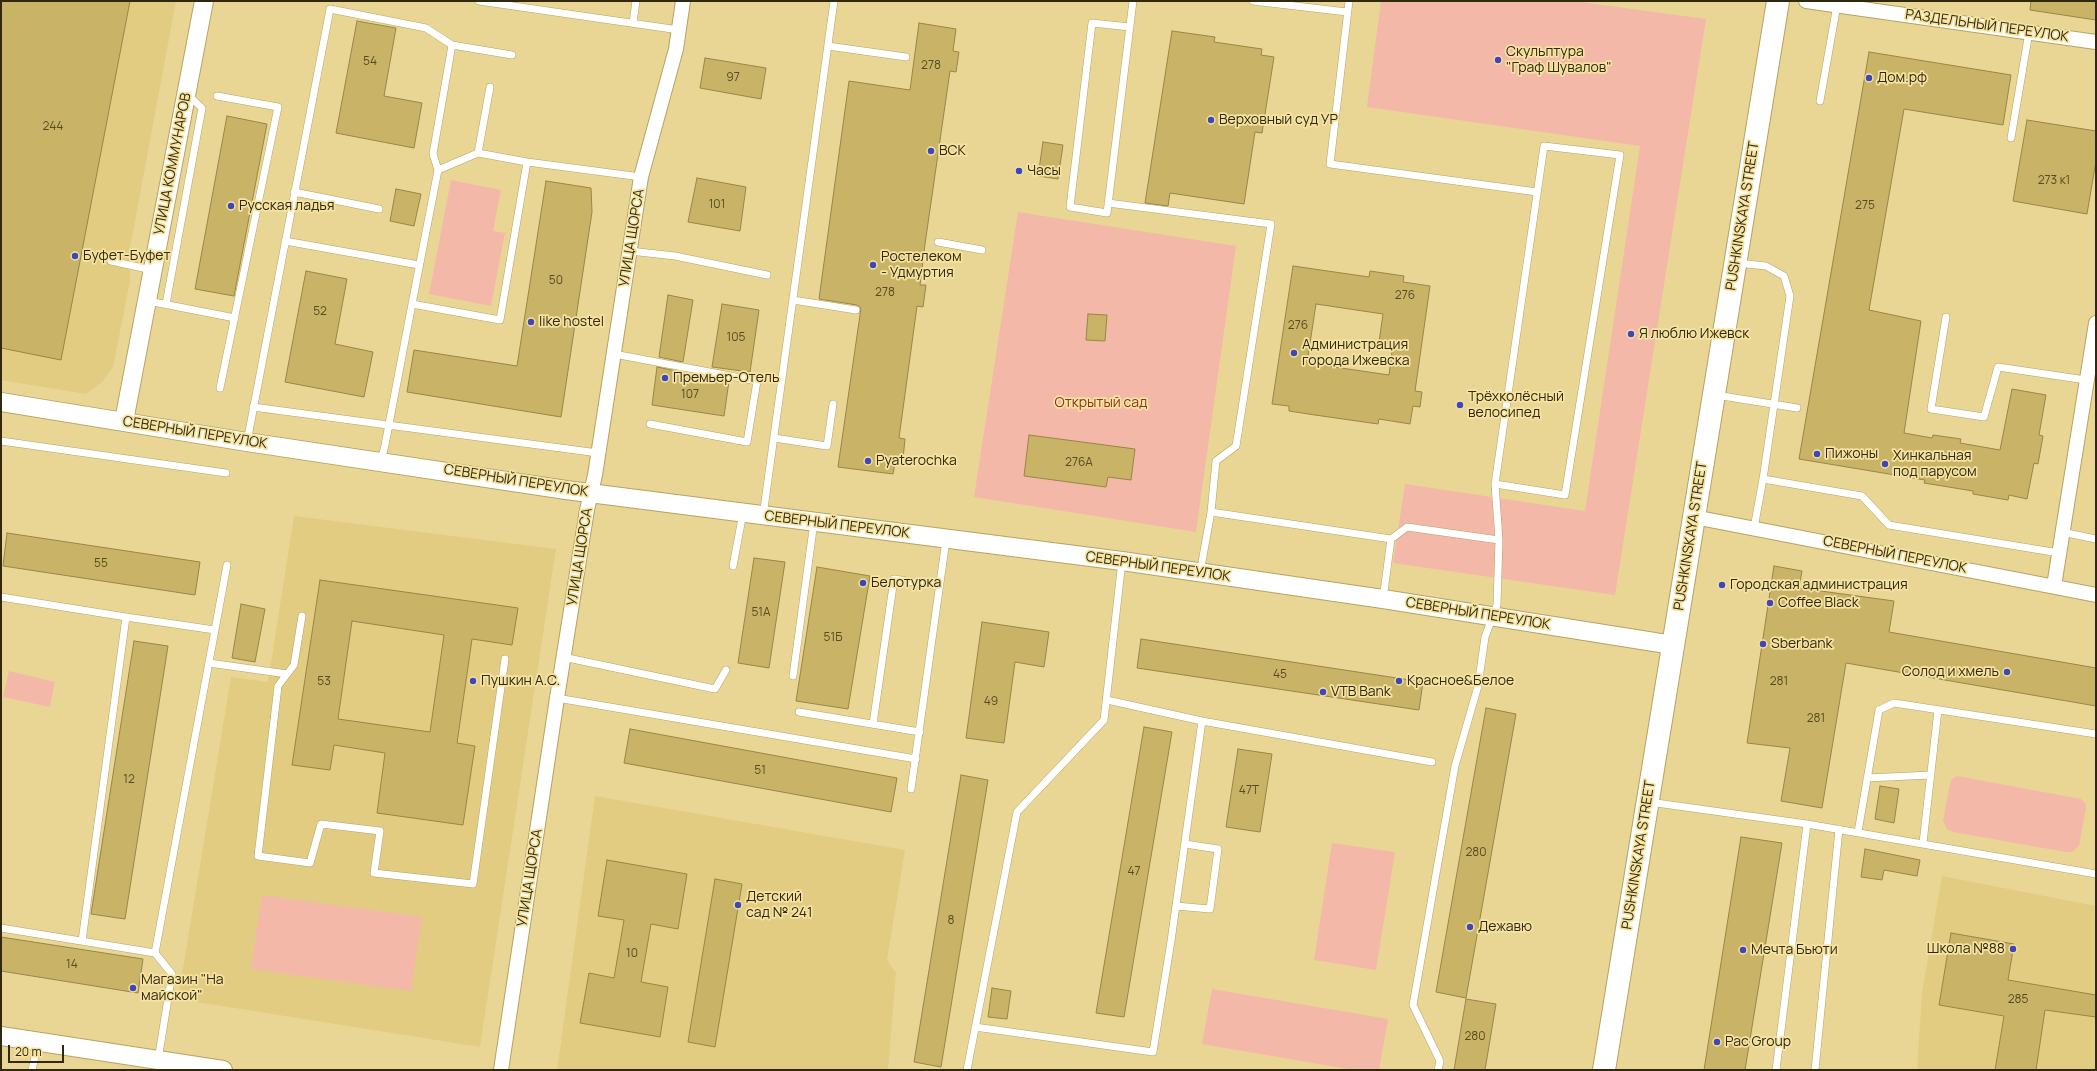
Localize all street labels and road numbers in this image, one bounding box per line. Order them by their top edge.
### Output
street label: РАЗДЕЛЬНЫЙ ПЕРЕУЛОК [1904,6,2070,46]
street label: УЛИЦА КОММУНАРОВ [151,91,195,237]
street label: PUSHKINSKAYA STREET [1723,140,1763,292]
street label: УЛИЦА ЩОРСА [616,188,648,288]
street label: СЕВЕРНЫЙ ПЕРЕУЛОК [122,413,268,453]
street label: PUSHKINSKAYA STREET [1671,460,1711,612]
street label: СЕВЕРНЫЙ ПЕРЕУЛОК [443,461,589,501]
street label: УЛИЦА ЩОРСА [564,507,596,607]
street label: СЕВЕРНЫЙ ПЕРЕУЛОК [763,508,911,542]
street label: СЕВЕРНЫЙ ПЕРЕУЛОК [1822,533,1968,577]
street label: СЕВЕРНЫЙ ПЕРЕУЛОК [1085,549,1231,585]
street label: СЕВЕРНЫЙ ПЕРЕУЛОК [1405,594,1551,634]
street label: PUSHKINSKAYA STREET [1619,779,1659,931]
street label: УЛИЦА ЩОРСА [514,828,546,928]

